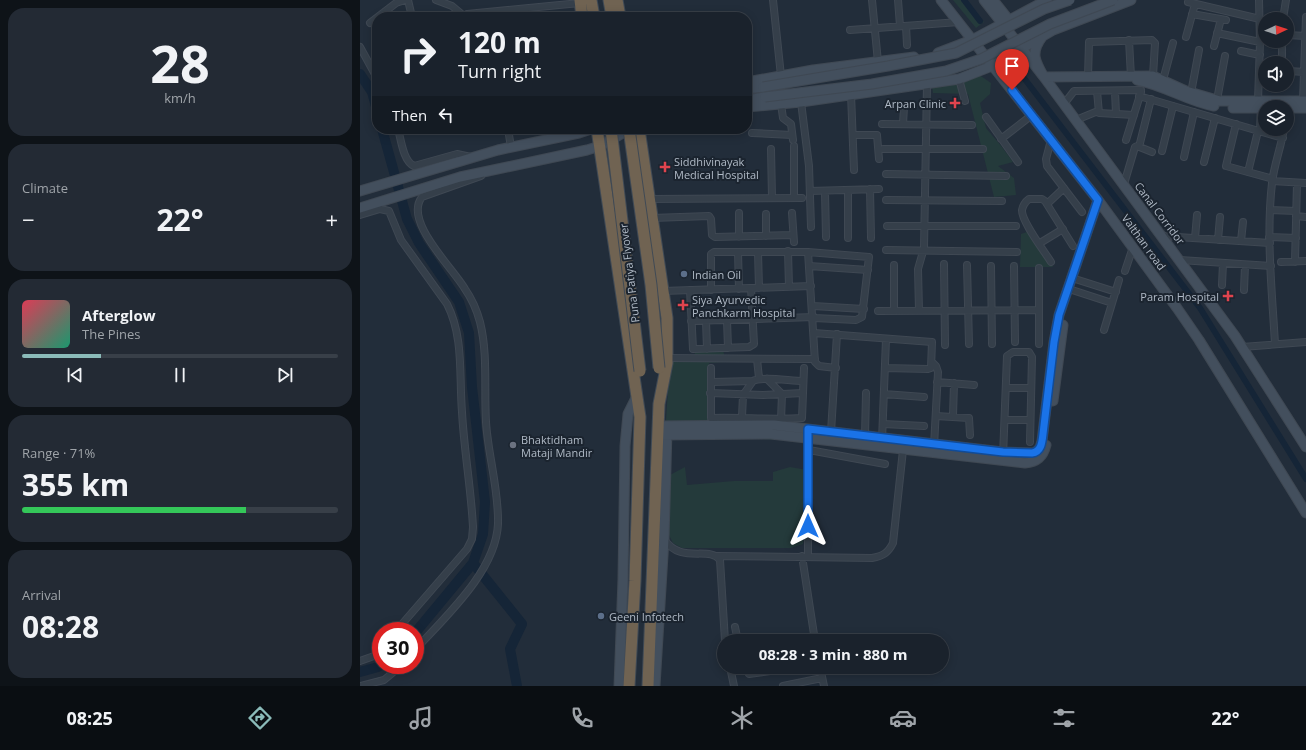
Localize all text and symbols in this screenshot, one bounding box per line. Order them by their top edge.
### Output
north arrow [1258,12,1294,48]
map controls [1258,12,1294,136]
text: 120 m [458,23,541,61]
text: 28 [150,27,210,98]
icon: right [392,28,444,80]
pin [995,49,1029,90]
icon: arrive [1001,55,1023,77]
button: sound [1258,56,1294,92]
text: Turn right [458,59,541,83]
text: km/h [164,89,196,107]
place label: Arpan Clinic [885,96,946,111]
marker: Arpan Clinic [949,97,961,109]
button: layers [1258,100,1294,136]
icon: left [435,104,457,126]
text: Then [392,105,427,125]
place label: Siddhivinayak Medical Hospital [674,154,759,182]
marker: Siddhivinayak Medical Hospital [659,161,671,173]
text: Climate [22,179,68,197]
street label: Canal Corridor [1132,179,1189,248]
text: 22° [156,199,204,240]
text: − [22,204,35,234]
text: + [325,204,338,234]
street label: Valthan road [1119,211,1169,273]
street label: Puna Patiya Flyover [615,222,643,323]
place label: Indian Oil [692,267,741,282]
marker: Indian Oil [679,269,689,279]
place label: Param Hospital [1140,289,1219,304]
marker: Param Hospital [1222,290,1234,302]
place label: Siya Ayurvedic Panchkarm Hospital [692,292,795,320]
marker: Siya Ayurvedic Panchkarm Hospital [677,299,689,311]
text: Afterglow [82,305,156,325]
text: The Pines [82,325,140,343]
icon: previous [64,364,86,386]
icon: pause [169,364,191,386]
icon: next [274,364,296,386]
place label: Bhaktidham Mataji Mandir [521,432,593,460]
marker: Bhaktidham Mataji Mandir [508,440,518,450]
text: Range · 71% [22,444,95,462]
text: 355 km [22,464,129,505]
position arrow [787,505,829,547]
text: Arrival [22,586,61,604]
text: 08:28 [22,606,99,647]
place label: Geeni Infotech [609,609,684,624]
marker: Geeni Infotech [596,611,606,621]
speed limit sign: 30 [372,622,424,674]
text: 08:28 · 3 min · 880 m [759,644,907,664]
icon: directions [246,704,274,732]
icon: music [407,704,435,732]
icon: phone [568,704,596,732]
icon: climate [728,704,756,732]
icon: car [889,704,917,732]
icon: filters [1050,704,1078,732]
text: 08:25 [66,706,113,730]
text: 22° [1211,706,1240,730]

